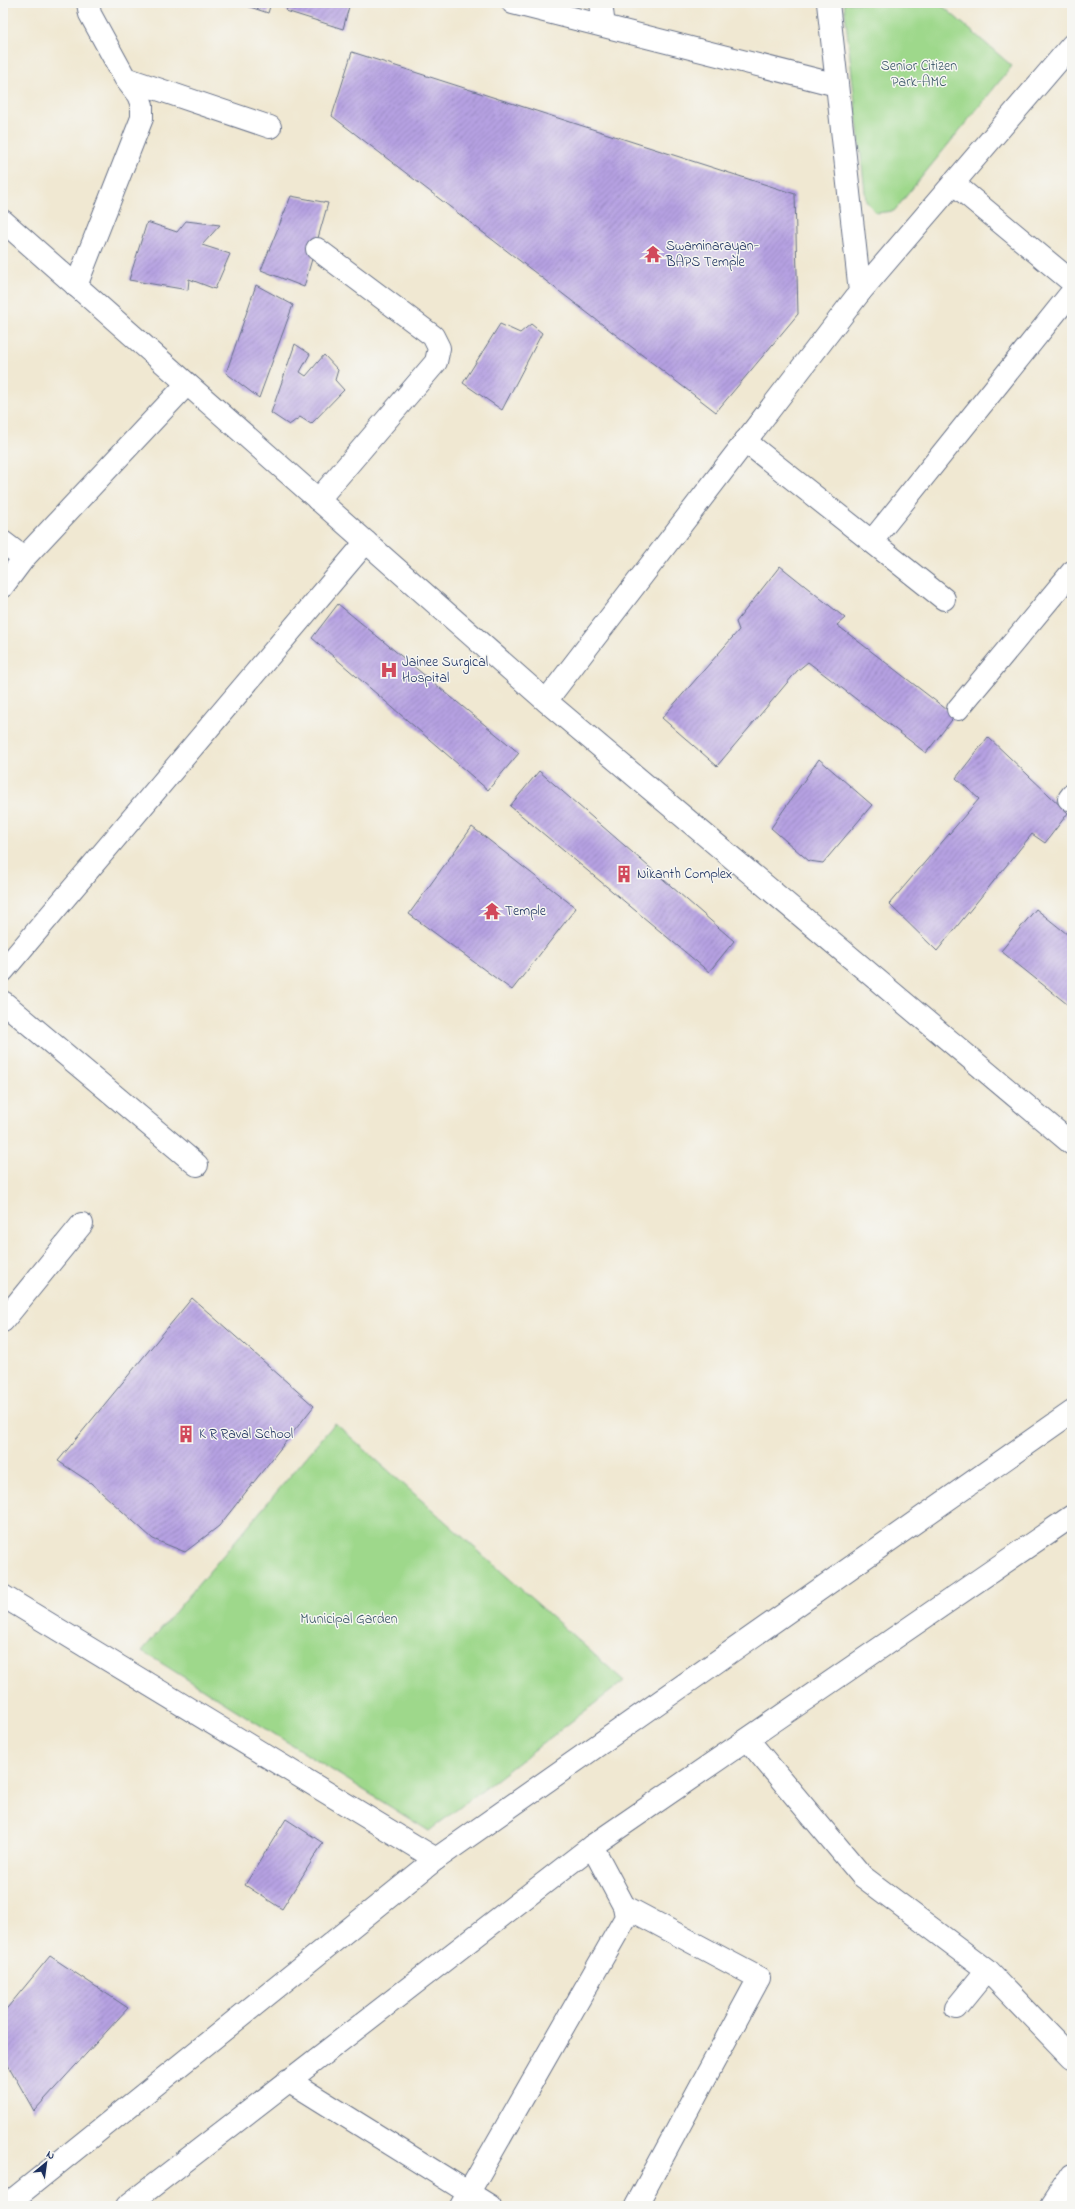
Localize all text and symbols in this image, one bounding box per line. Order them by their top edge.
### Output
park label: Senior Citizen Park-AMC [881,56,957,93]
place label: Swaminarayan- BAPS Temple [665,236,759,273]
temple icon: Swaminarayan- BAPS Temple [643,244,663,264]
place label: Jainee Surgical Hospital [402,652,488,689]
hospital icon: Jainee Surgical Hospital [379,660,399,680]
building icon: Nikanth Complex [614,864,634,884]
place label: Nikanth Complex [637,864,732,885]
temple icon: Temple [482,901,502,921]
place label: Temple [505,901,547,922]
building icon: K R Raval School [176,1424,196,1444]
place label: K R Raval School [199,1424,293,1445]
park label: Municipal Garden [300,1609,398,1630]
north arrow [26,2143,66,2183]
text: N [43,2146,57,2164]

